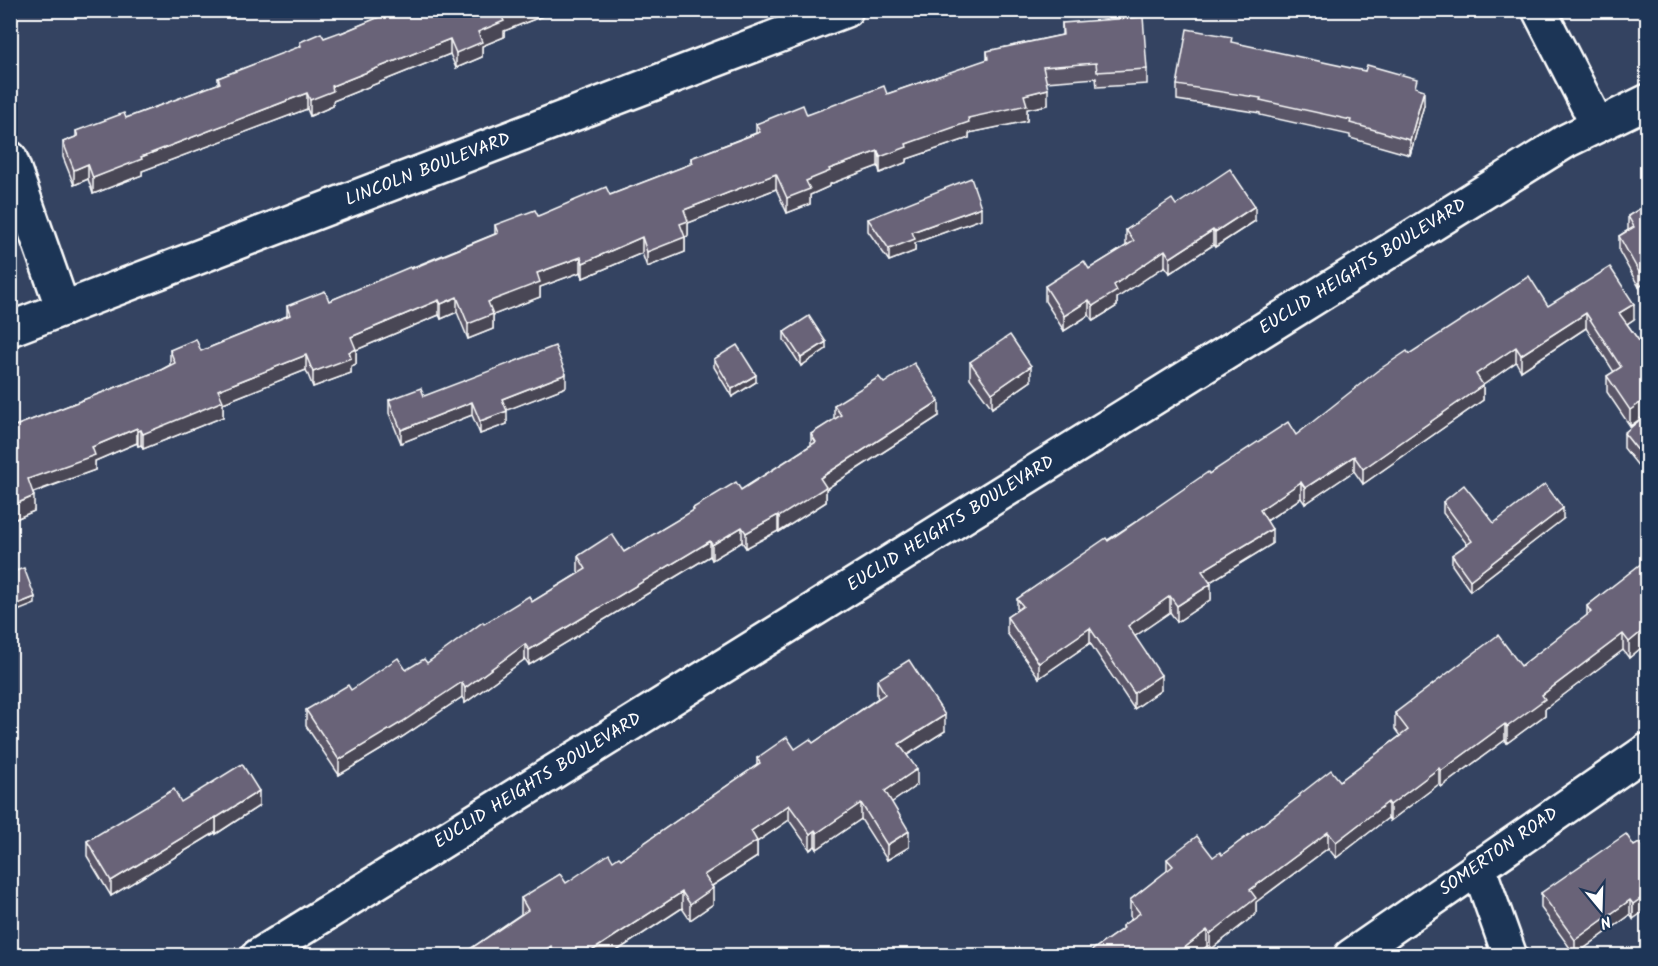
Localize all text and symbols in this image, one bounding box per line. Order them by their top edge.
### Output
street label: LINCOLN BOULEVARD [341,125,515,215]
street label: EUCLID HEIGHTS BOULEVARD [1253,191,1473,343]
street label: EUCLID HEIGHTS BOULEVARD [841,448,1061,600]
street label: EUCLID HEIGHTS BOULEVARD [428,705,648,857]
street label: SOMERTON ROAD [1433,800,1565,904]
north arrow [1571,879,1631,939]
text: N [1597,908,1614,935]

